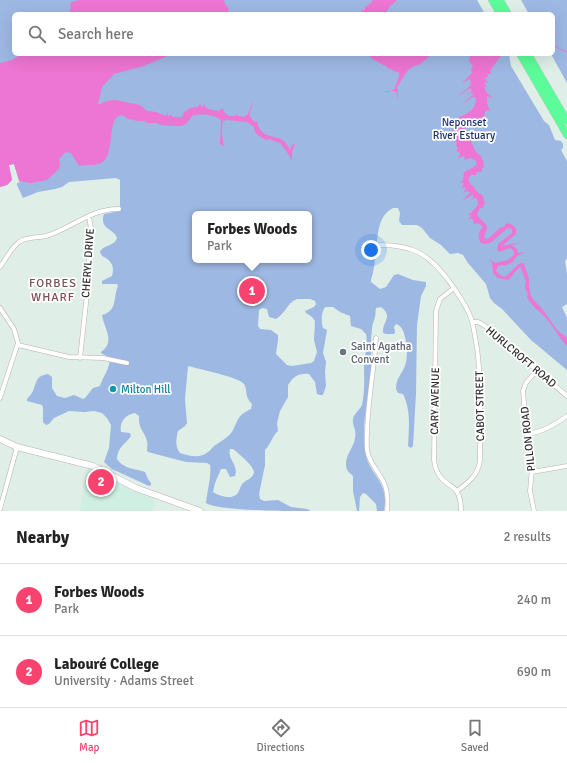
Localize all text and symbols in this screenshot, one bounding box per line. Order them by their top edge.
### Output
search box [12,12,555,56]
icon: search [26,23,48,45]
text: Search here [58,25,134,43]
park label: Neponset River Estuary [433,116,496,142]
popup [192,211,312,263]
text: Forbes Woods [207,220,297,238]
street label: CHERYL DRIVE [79,228,97,298]
text: Park [207,238,232,254]
your location [361,240,381,260]
district label: FORBES WHARF [29,276,77,305]
pin: 1 [239,276,265,306]
street label: HURLCROFT ROAD [483,324,559,390]
place label: Saint Agatha Convent [351,340,412,366]
marker: Saint Agatha Convent [338,347,348,357]
street label: CARY AVENUE [428,367,442,435]
street label: CABOT STREET [473,370,487,441]
place label: Milton Hill [121,383,171,396]
marker: Milton Hill [108,384,118,394]
street label: PILLON ROAD [518,406,538,472]
pin: 2 [88,467,114,497]
text: Nearby [16,527,69,548]
text: 2 results [503,529,551,545]
text: Forbes Woods [54,583,144,601]
text: 1 [25,592,33,608]
text: 240 m [517,592,551,608]
text: Park [54,601,79,617]
text: Labouré College [54,655,159,673]
text: 2 [25,664,33,680]
text: 690 m [517,664,551,680]
text: University · Adams Street [54,673,194,689]
tab: Map [78,717,100,754]
tab: Directions [257,717,305,754]
tab: Saved [461,717,489,754]

